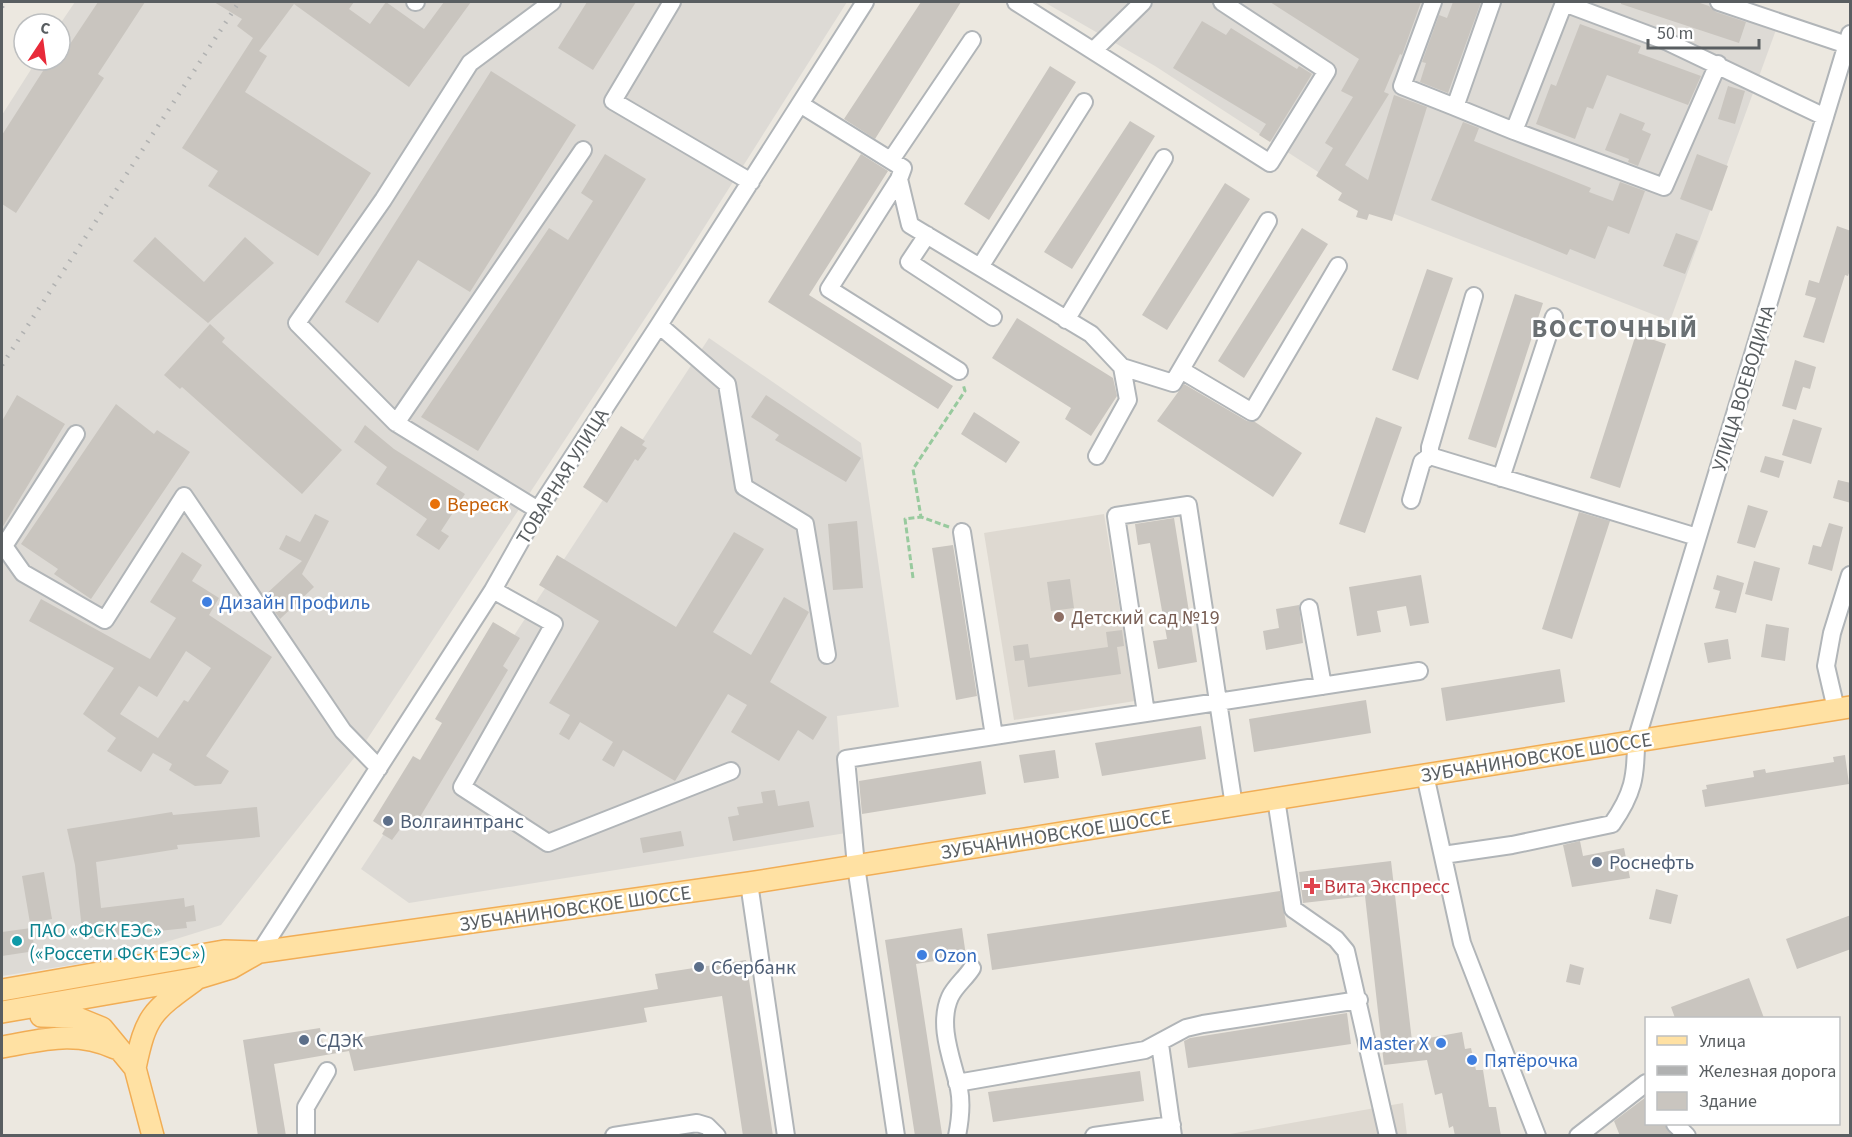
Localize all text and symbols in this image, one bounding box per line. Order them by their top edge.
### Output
north arrow [12,12,72,72]
scale bar [1648,12,1759,50]
text: С [38,17,52,40]
text: 50 m [1657,21,1693,46]
street label: УЛИЦА ВОЕВОДИНА [1705,302,1783,475]
district label: ВОСТОЧНЫЙ [1532,310,1699,347]
street label: ТОВАРНАЯ УЛИЦА [510,403,616,550]
place label: Вереск [447,491,509,519]
marker: Вереск [428,497,442,511]
place label: Дизайн Профиль [219,589,370,617]
marker: Дизайн Профиль [200,595,214,609]
place label: Детский сад №19 [1071,604,1220,632]
marker: Детский сад №19 [1052,610,1066,624]
street label: ЗУБЧАНИНОВСКОЕ ШОССЕ [1419,726,1654,790]
street label: ЗУБЧАНИНОВСКОЕ ШОССЕ [939,803,1174,867]
place label: Волгаинтранс [400,808,524,836]
marker: Волгаинтранс [381,814,395,828]
place label: Роснефть [1609,849,1694,877]
marker: Роснефть [1590,855,1604,869]
place label: Вита Экспресс [1324,873,1450,901]
street label: ЗУБЧАНИНОВСКОЕ ШОССЕ [457,879,693,939]
marker: Вита Экспресс [1305,879,1319,893]
place label: ПАО «ФСК ЕЭС» («Россети ФСК ЕЭС») [29,917,206,968]
marker: ПАО «ФСК ЕЭС» («Россети ФСК ЕЭС») [10,934,24,948]
place label: Ozon [934,942,977,970]
marker: Ozon [915,948,929,962]
place label: Сбербанк [711,954,796,982]
marker: Сбербанк [692,960,706,974]
legend [1645,1017,1840,1125]
place label: СДЭК [316,1027,364,1055]
text: Улица [1699,1029,1746,1054]
place label: Master X [1359,1030,1429,1058]
marker: СДЭК [297,1033,311,1047]
marker: Master X [1434,1036,1448,1050]
place label: Пятёрочка [1484,1047,1578,1075]
marker: Пятёрочка [1465,1053,1479,1067]
text: Железная дорога [1699,1059,1836,1084]
text: Здание [1699,1089,1757,1114]

